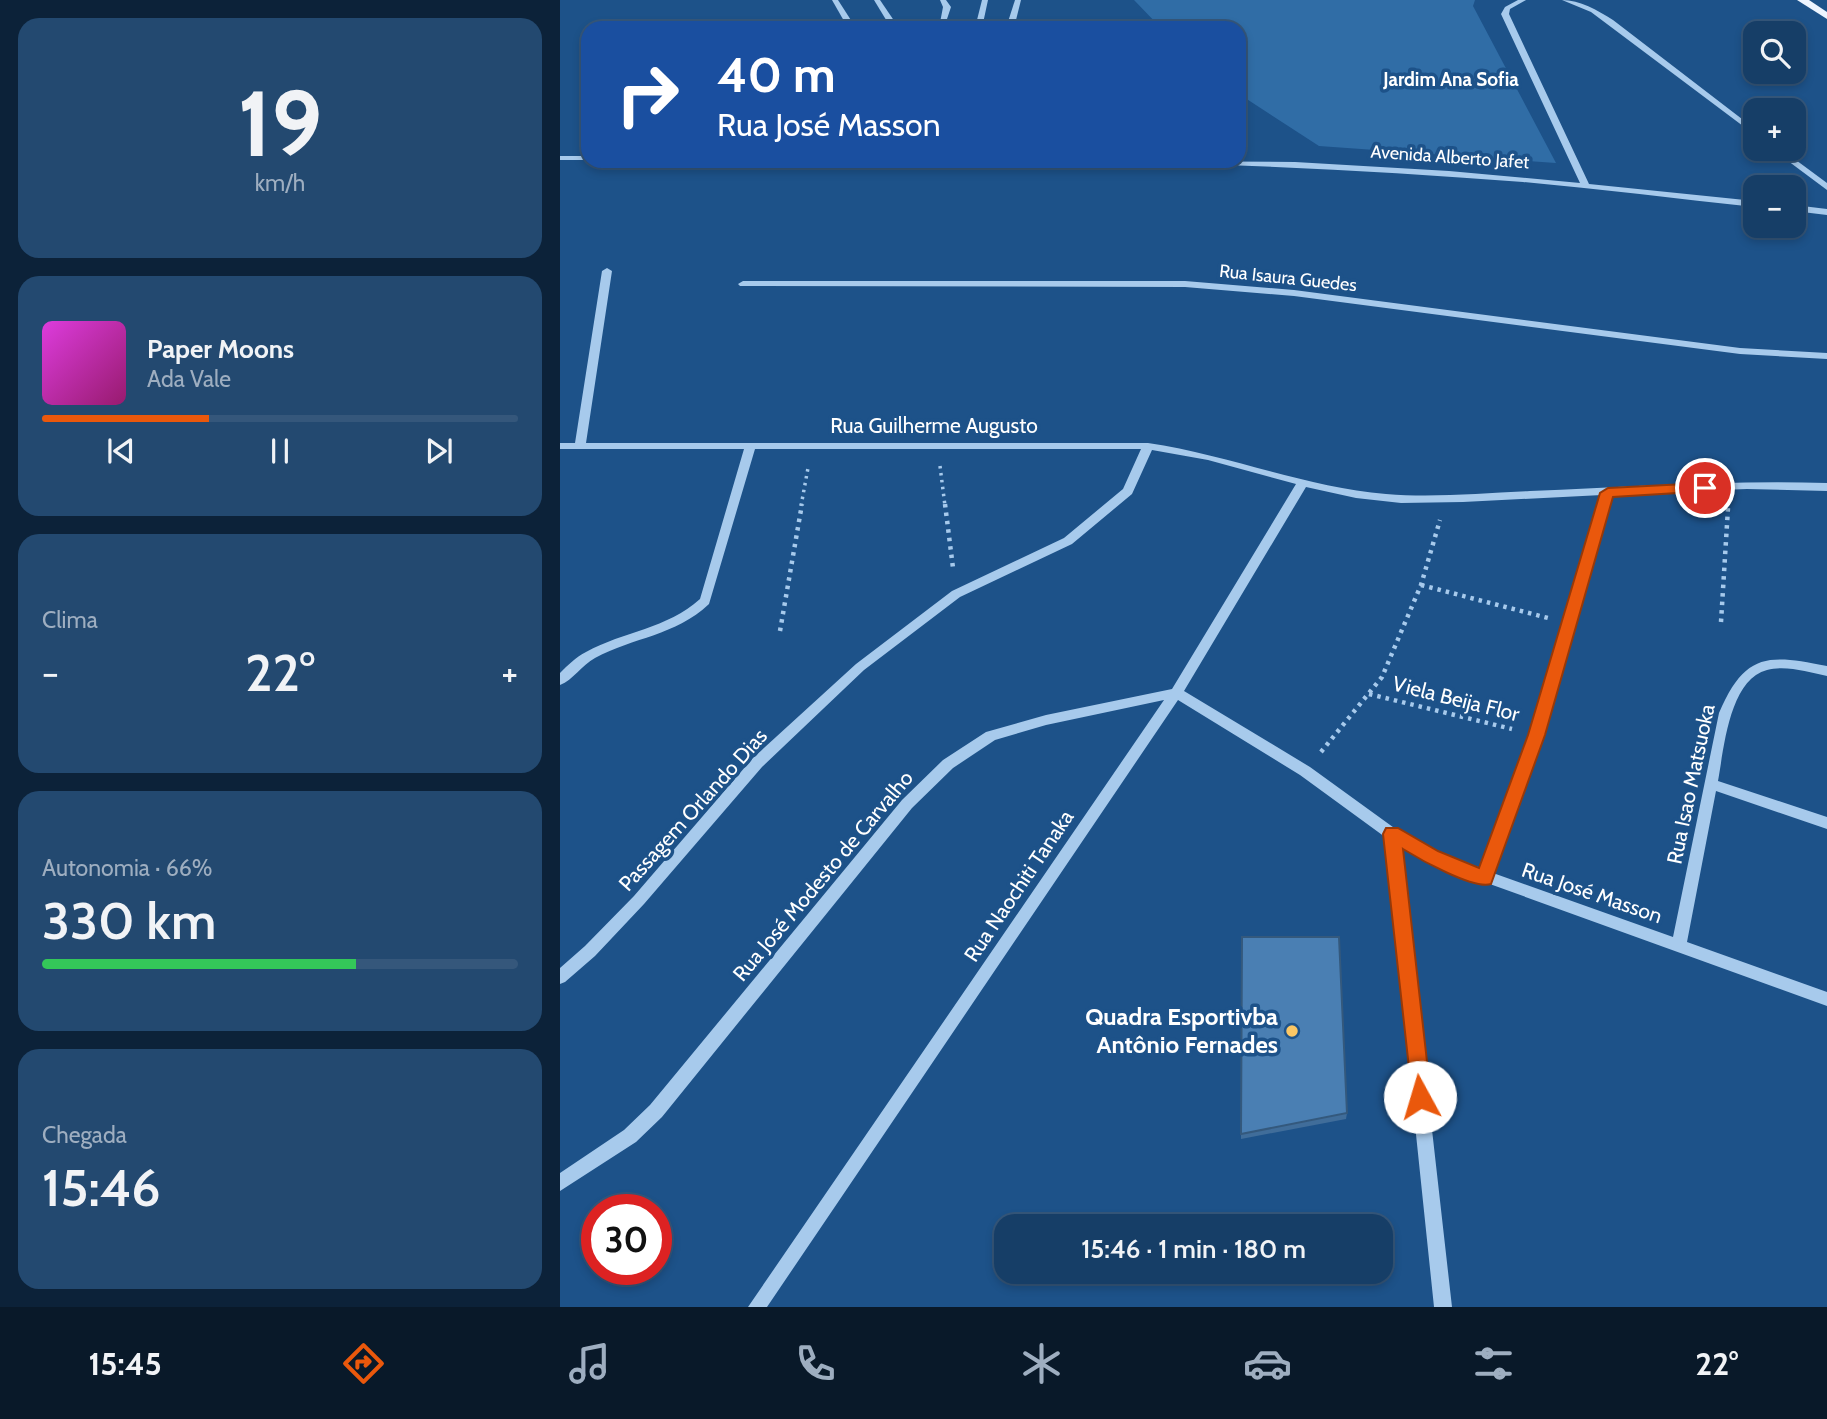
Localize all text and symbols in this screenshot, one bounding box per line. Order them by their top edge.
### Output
map controls [1743,21,1806,238]
button: search [1743,21,1806,84]
text: 40 m [717,45,836,104]
icon: right [602,49,693,140]
text: 19 [238,68,322,179]
district label: Jardim Ana Sofia [1382,68,1519,91]
button: + [1743,98,1806,161]
text: Rua José Masson [717,105,941,144]
street label: Avenida Alberto Jafet [1370,140,1530,174]
text: km/h [255,169,305,197]
button: − [1743,175,1806,238]
street label: Rua Isaura Guedes [1218,260,1358,296]
text: Paper Moons [147,333,294,365]
text: Ada Vale [147,365,231,393]
street label: Rua Guilherme Augusto [830,413,1038,438]
icon: previous [102,432,140,470]
icon: pause [261,432,299,470]
icon: next [420,432,458,470]
pin [1675,458,1735,518]
icon: arrive [1686,469,1724,507]
text: Clima [42,606,98,634]
text: 22° [245,641,315,704]
text: − [42,649,59,696]
text: + [501,649,518,696]
street label: Viela Beija Flor [1390,671,1522,727]
street label: Rua Isao Matsuoka [1661,702,1720,866]
street label: Passagem Orlando Dias [613,723,772,896]
street label: Rua José Modesto de Carvalho [727,765,918,986]
street label: Rua Naochiti Tanaka [959,805,1079,966]
text: Autonomia · 66% [42,854,212,882]
street label: Rua José Masson [1519,857,1666,928]
text: 330 km [42,889,216,952]
place label: Quadra Esportivba Antônio Fernades [1085,1002,1278,1059]
marker: Quadra Esportivba Antônio Fernades [1284,1023,1300,1039]
position arrow [1383,1060,1457,1134]
text: Chegada [42,1121,127,1149]
text: 15:46 [42,1156,160,1219]
speed limit sign: 30 [581,1194,672,1285]
text: 15:46 · 1 min · 180 m [1081,1233,1306,1265]
icon: directions [339,1339,388,1388]
icon: music [565,1339,614,1388]
icon: phone [791,1339,840,1388]
icon: climate [1017,1339,1066,1388]
icon: car [1243,1339,1292,1388]
icon: filters [1469,1339,1518,1388]
text: 15:45 [89,1344,162,1383]
text: 22° [1695,1344,1738,1383]

